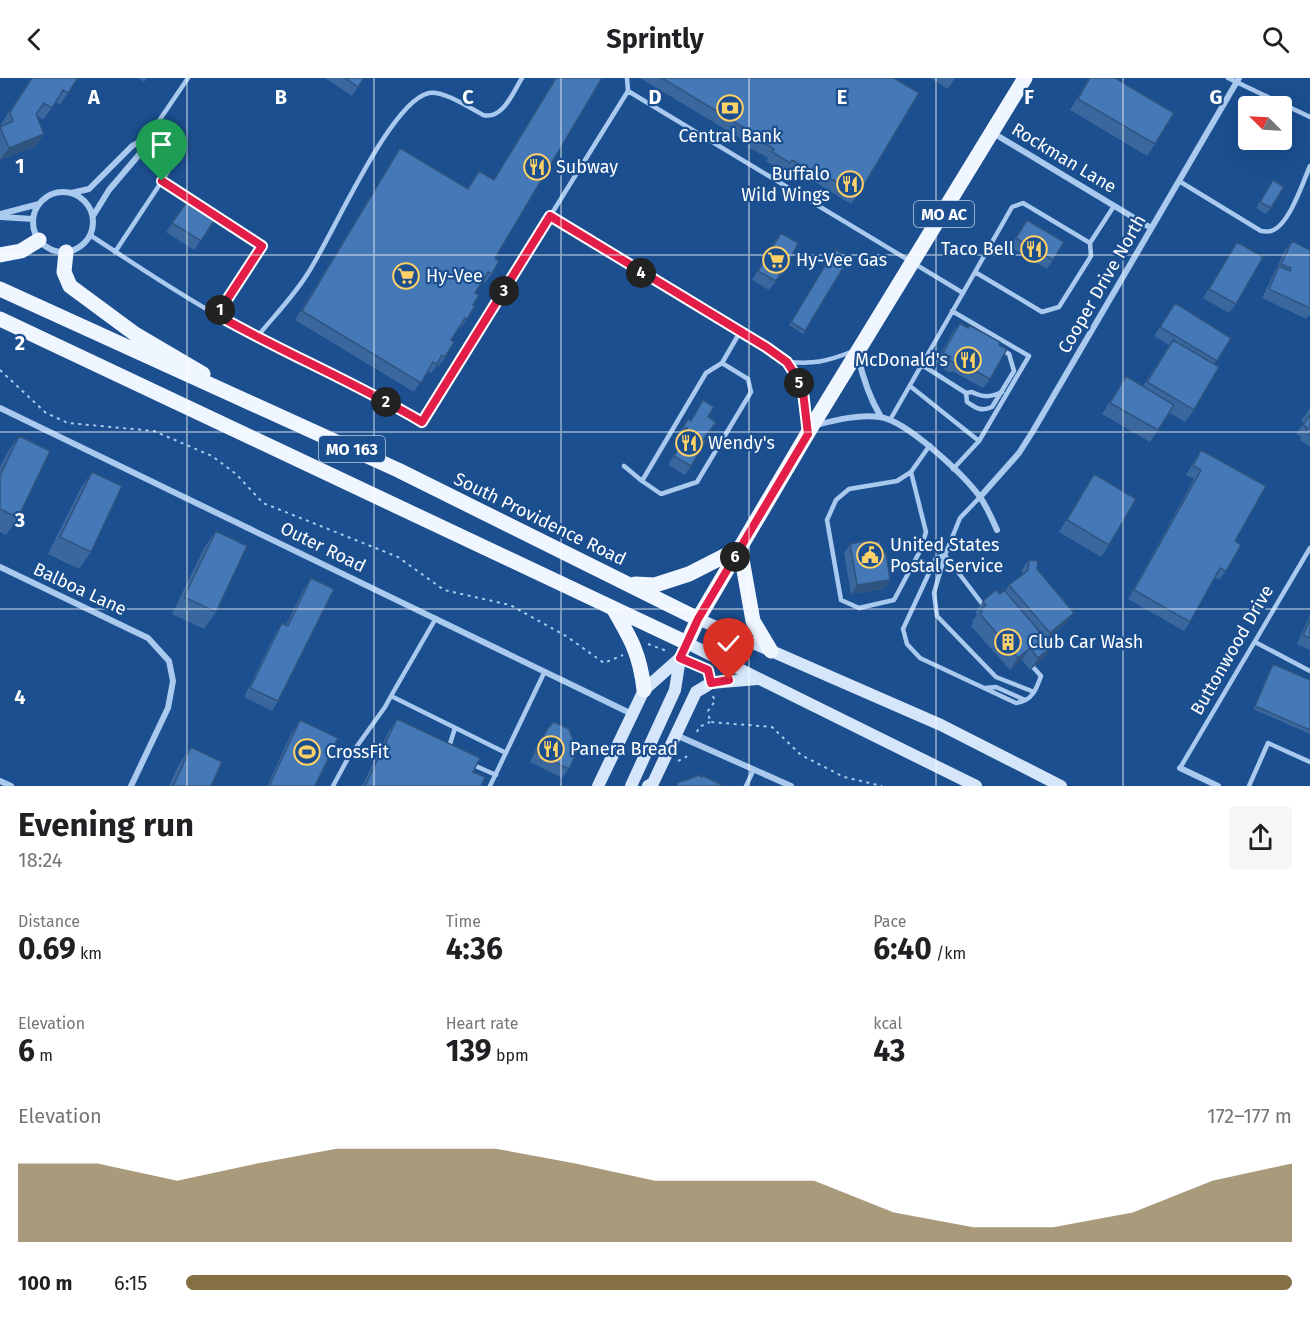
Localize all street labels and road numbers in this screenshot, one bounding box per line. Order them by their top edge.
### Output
street label: Rockman Lane [1008,118,1120,198]
road number: MO AC [914,201,974,227]
street label: Cooper Drive North [1053,211,1151,357]
road number: MO 163 [319,436,385,462]
street label: South Providence Road [450,468,630,570]
street label: Outer Road [277,517,369,577]
street label: Balboa Lane [30,558,130,620]
street label: Buttonwood Drive [1186,581,1278,719]

